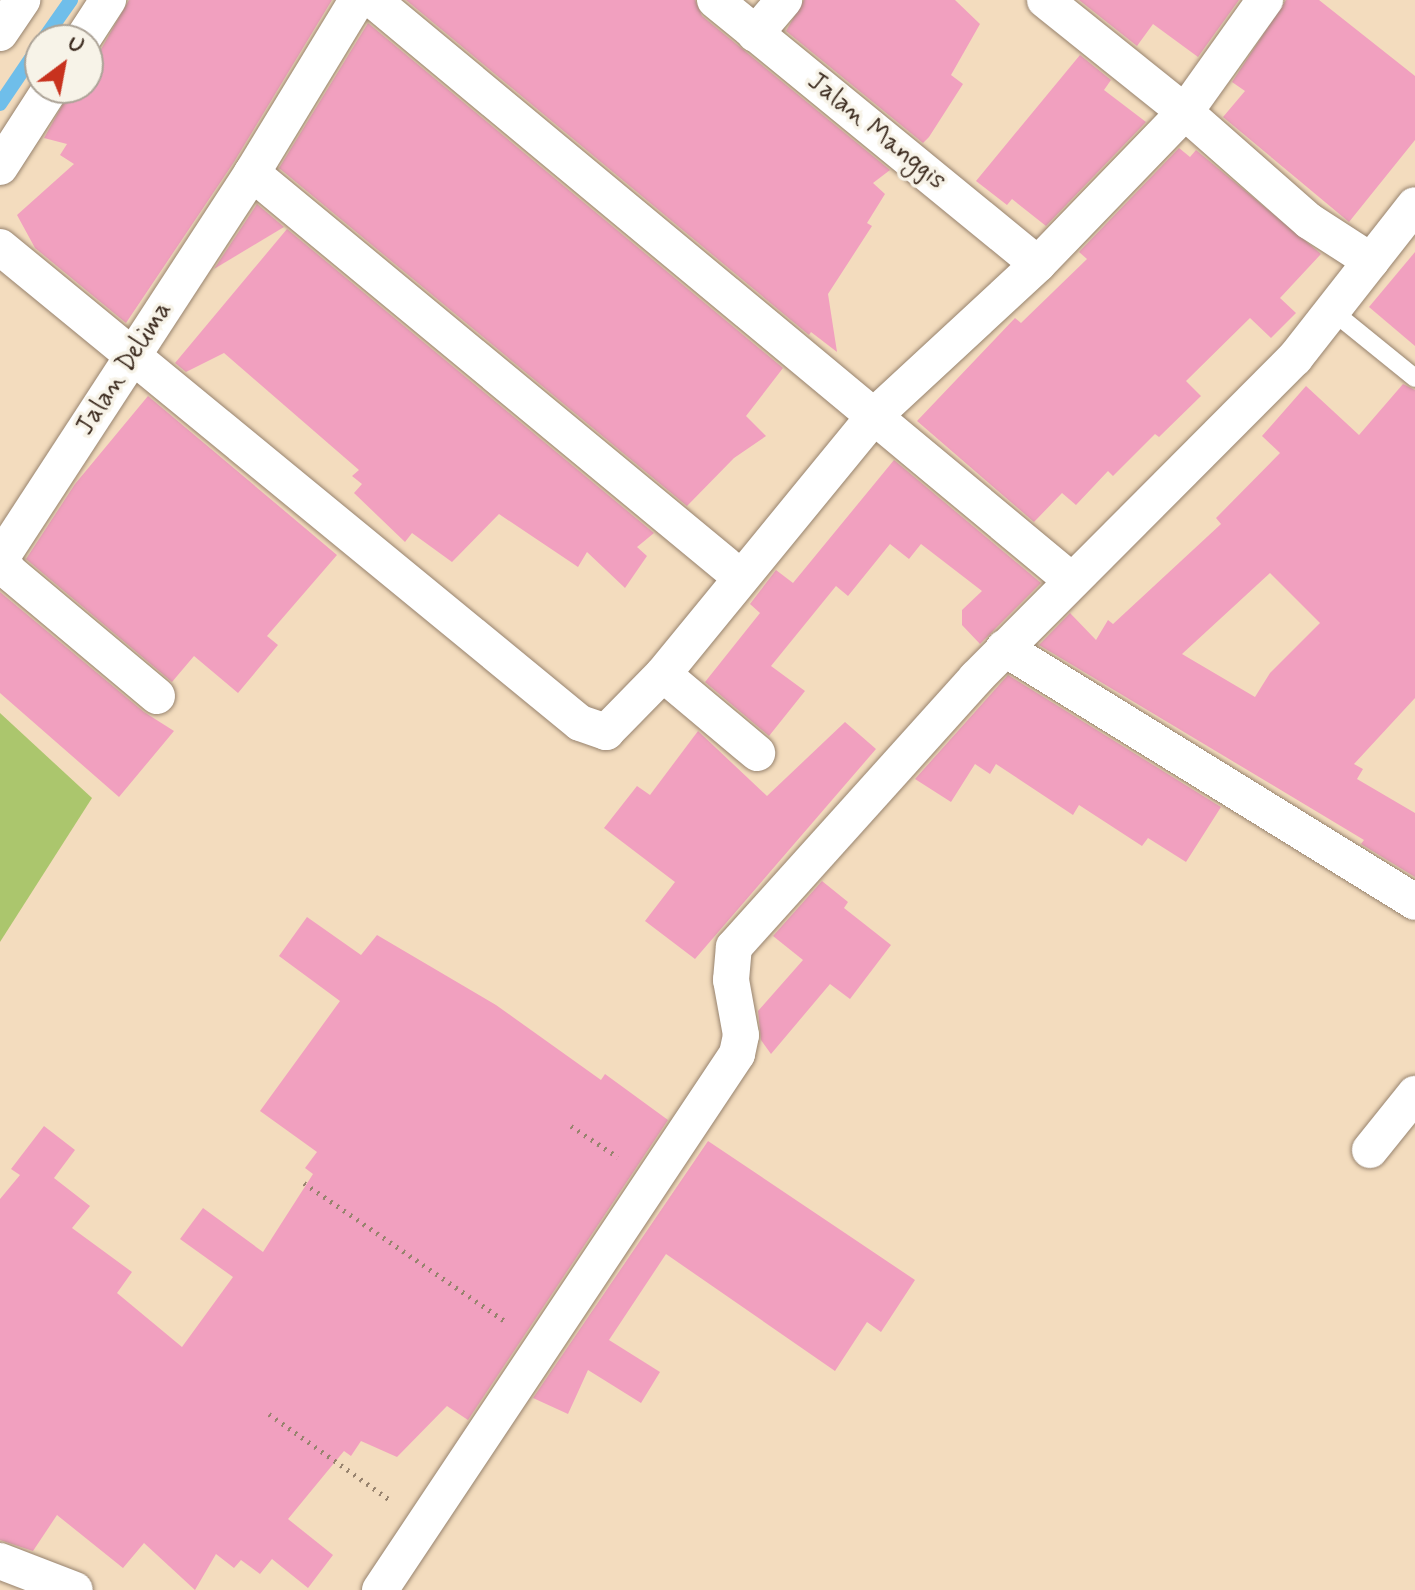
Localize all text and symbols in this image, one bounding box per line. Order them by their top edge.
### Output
north arrow [24,24,104,104]
text: U [62,30,89,61]
street label: Jalan Manggis [801,67,951,197]
street label: Jalan Delima [70,296,180,442]

